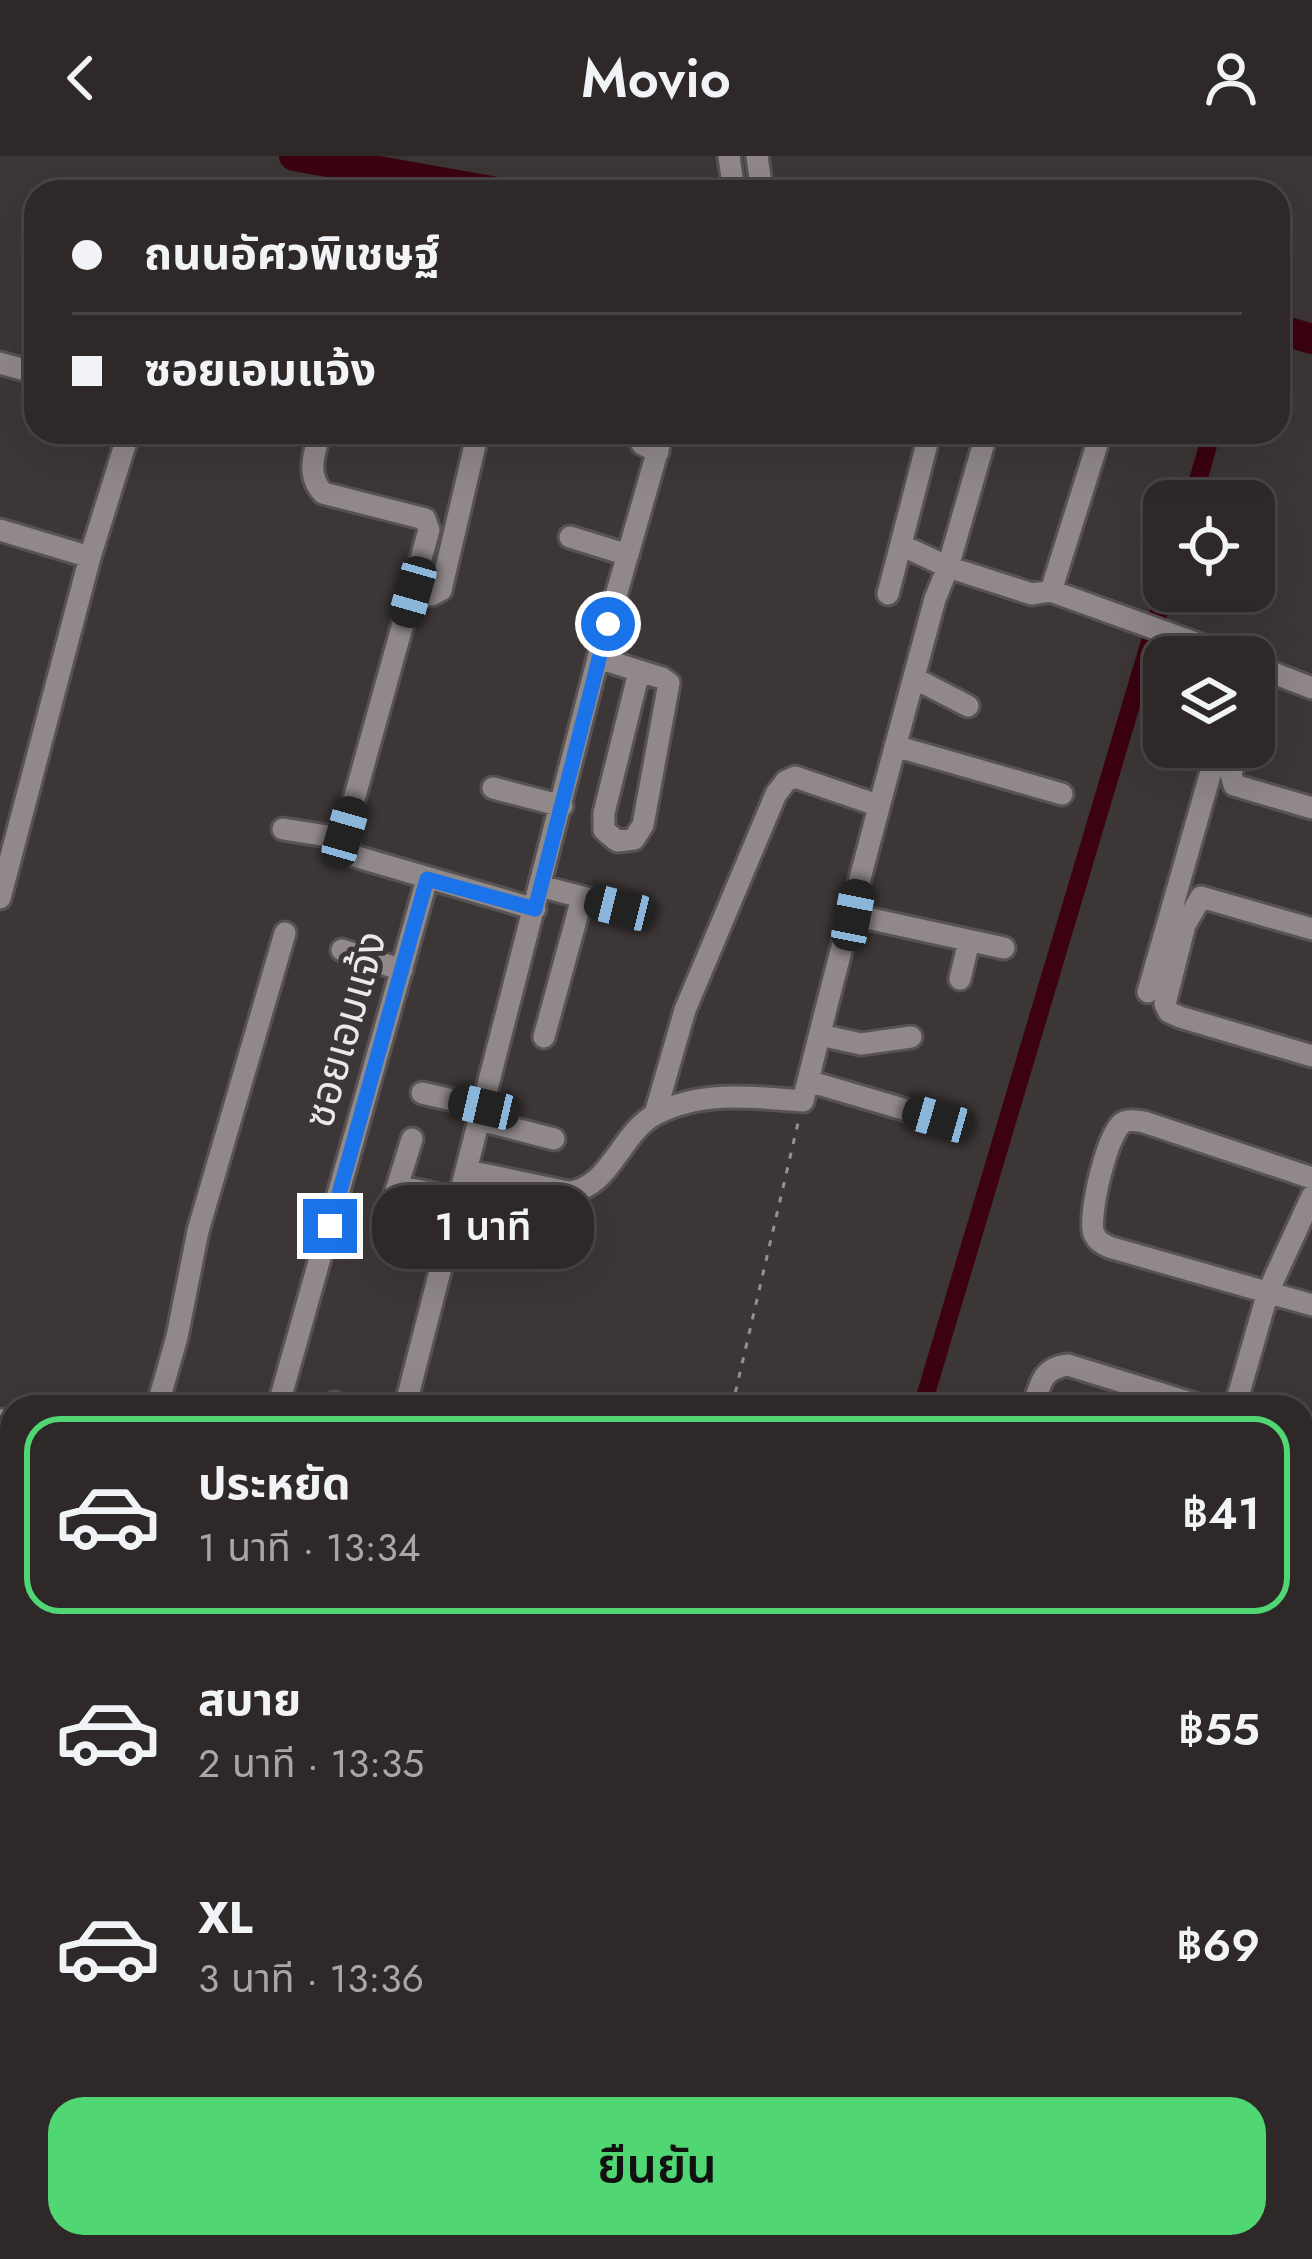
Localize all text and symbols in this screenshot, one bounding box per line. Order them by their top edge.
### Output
text: Movio [581,39,731,117]
icon: back [48,45,114,111]
icon: person [1198,45,1264,111]
text: ถนนอัศวพิเชษฐ์ [144,221,439,286]
text: ซอยเอมแจ้ง [144,337,376,402]
map controls [1143,480,1275,768]
button: locate [1143,480,1275,612]
car [386,552,440,632]
route start [581,597,635,651]
button: layers [1143,636,1275,768]
car [318,792,372,872]
car [828,876,878,954]
car [581,882,659,934]
street label: ซอยเอมแจ้ง [288,924,402,1134]
car [445,1081,523,1133]
car [898,1092,978,1146]
callout: 1 นาที [372,1184,594,1268]
text: 1 นาที [435,1198,531,1255]
route end [303,1199,357,1253]
text: ประหยัด [198,1451,351,1516]
icon: car [54,1461,162,1569]
text: ฿41 [1182,1481,1260,1546]
text: 1 นาที · 13:34 [198,1519,420,1576]
text: สบาย [198,1667,301,1732]
icon: car [54,1677,162,1785]
text: ฿55 [1178,1697,1260,1762]
text: 2 นาที · 13:35 [198,1735,424,1792]
text: XL [198,1885,253,1950]
icon: car [54,1893,162,2001]
text: ฿69 [1176,1913,1260,1978]
text: 3 นาที · 13:36 [198,1950,424,2007]
button: ยืนยัน [48,2097,1266,2235]

